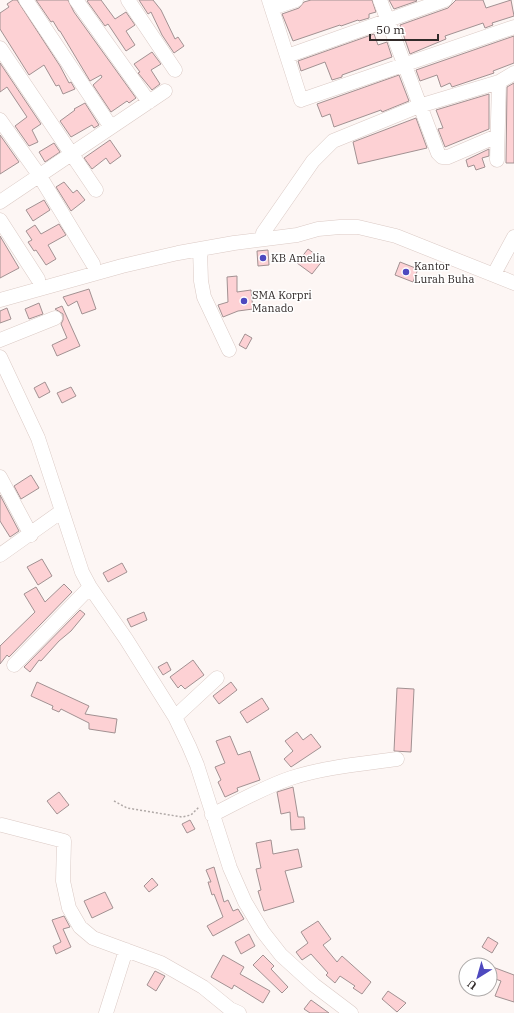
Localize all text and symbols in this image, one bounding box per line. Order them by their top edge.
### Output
scale bar [370,16,438,42]
text: 50 m [376,22,405,37]
place label: KB Amelia [271,251,325,265]
marker: KB Amelia [258,253,268,263]
place label: Kantor Lurah Buha [414,259,474,286]
marker: Kantor Lurah Buha [401,267,411,277]
place label: SMA Korpri Manado [252,288,312,315]
marker: SMA Korpri Manado [239,296,249,306]
north arrow [458,957,498,997]
text: U [464,977,480,993]

